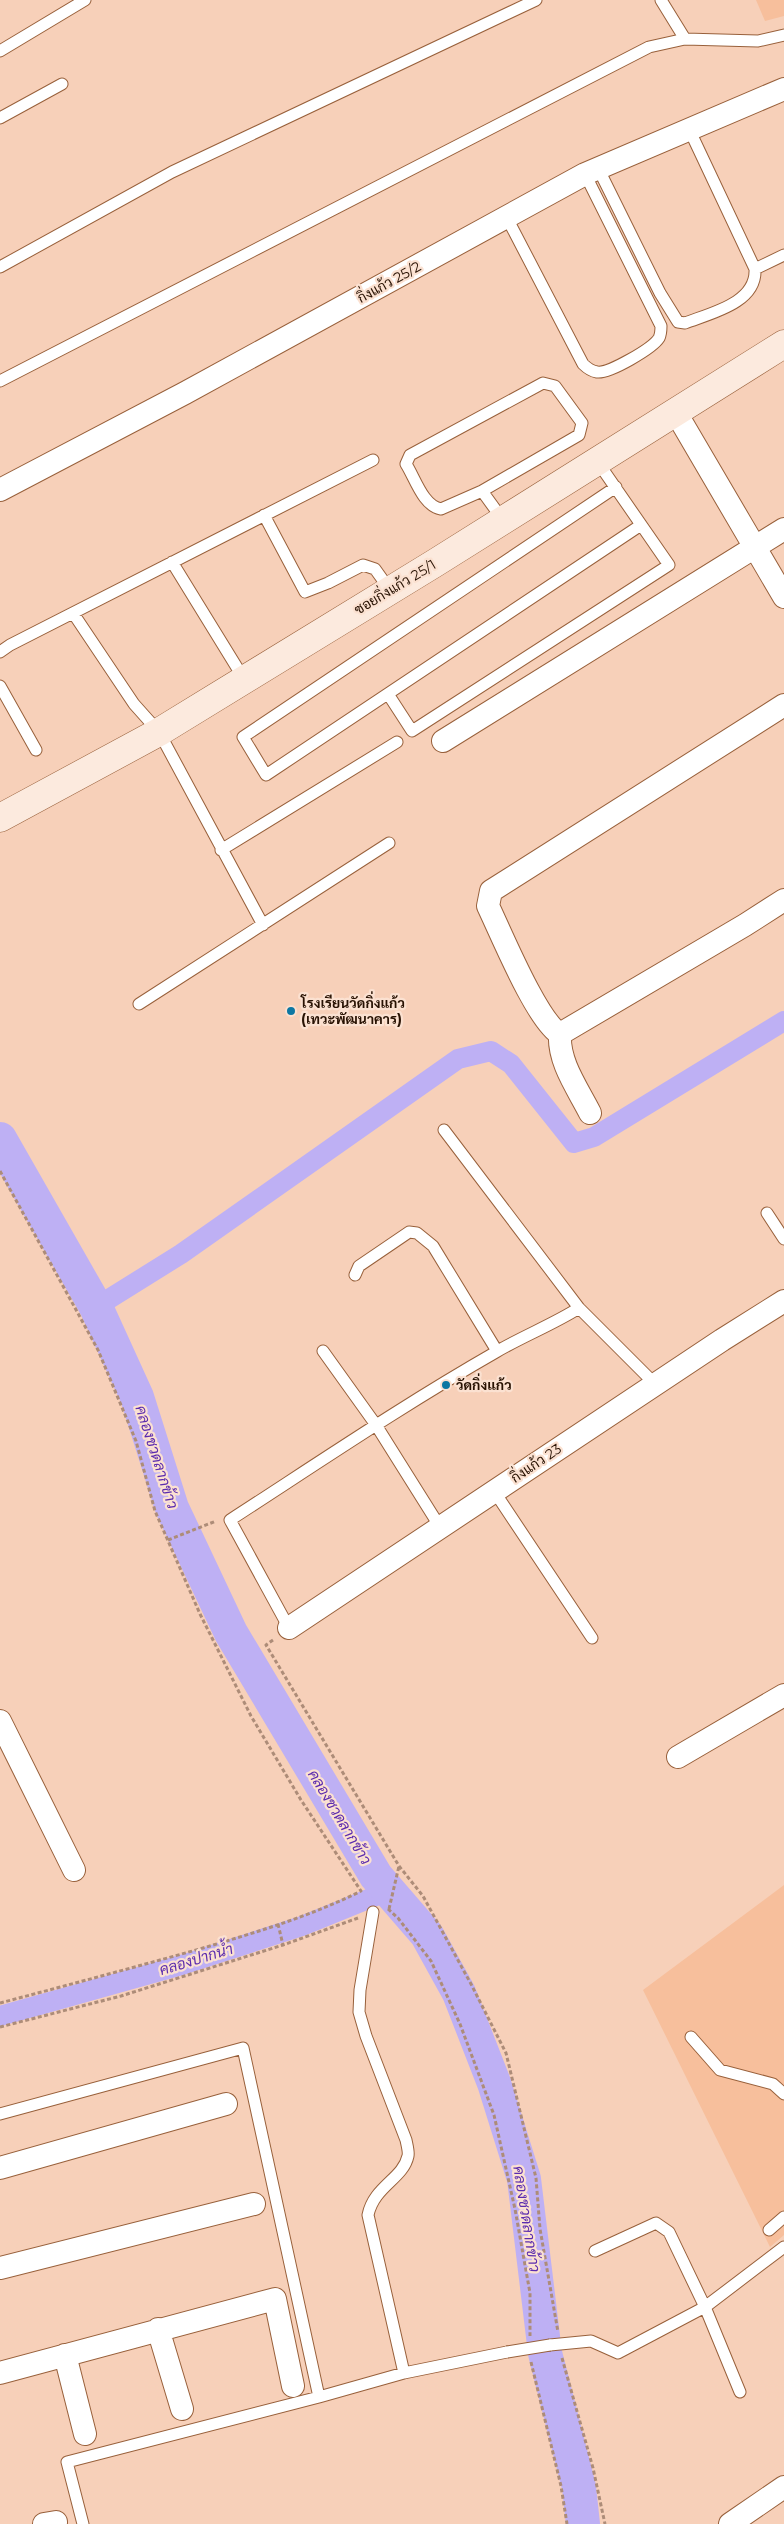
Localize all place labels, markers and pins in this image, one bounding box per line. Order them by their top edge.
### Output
place label: โรงเรียนวัดกิ่งแก้ว (เทวะพัฒนาคาร) [300,991,405,1028]
marker: โรงเรียนวัดกิ่งแก้ว (เทวะพัฒนาคาร) [285,1005,297,1017]
place label: วัดกิ่งแก้ว [456,1373,512,1394]
marker: วัดกิ่งแก้ว [440,1379,452,1391]

